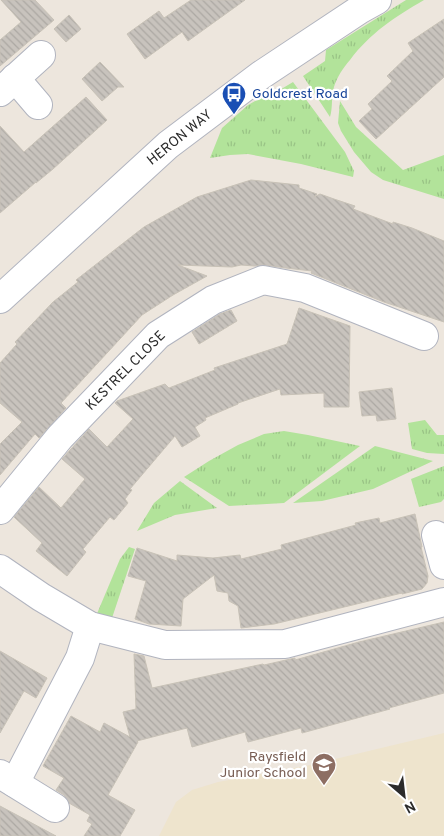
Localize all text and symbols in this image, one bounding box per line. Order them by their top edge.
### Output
bus stop icon: Goldcrest Road [221,81,247,115]
place label: Goldcrest Road [252,86,348,103]
street label: HERON WAY [144,107,216,169]
street label: KESTREL CLOSE [83,328,169,414]
place label: Raysfield Junior School [220,749,306,782]
school or university icon: Raysfield Junior School [311,752,337,786]
north arrow [379,771,429,821]
text: N [401,796,418,816]

